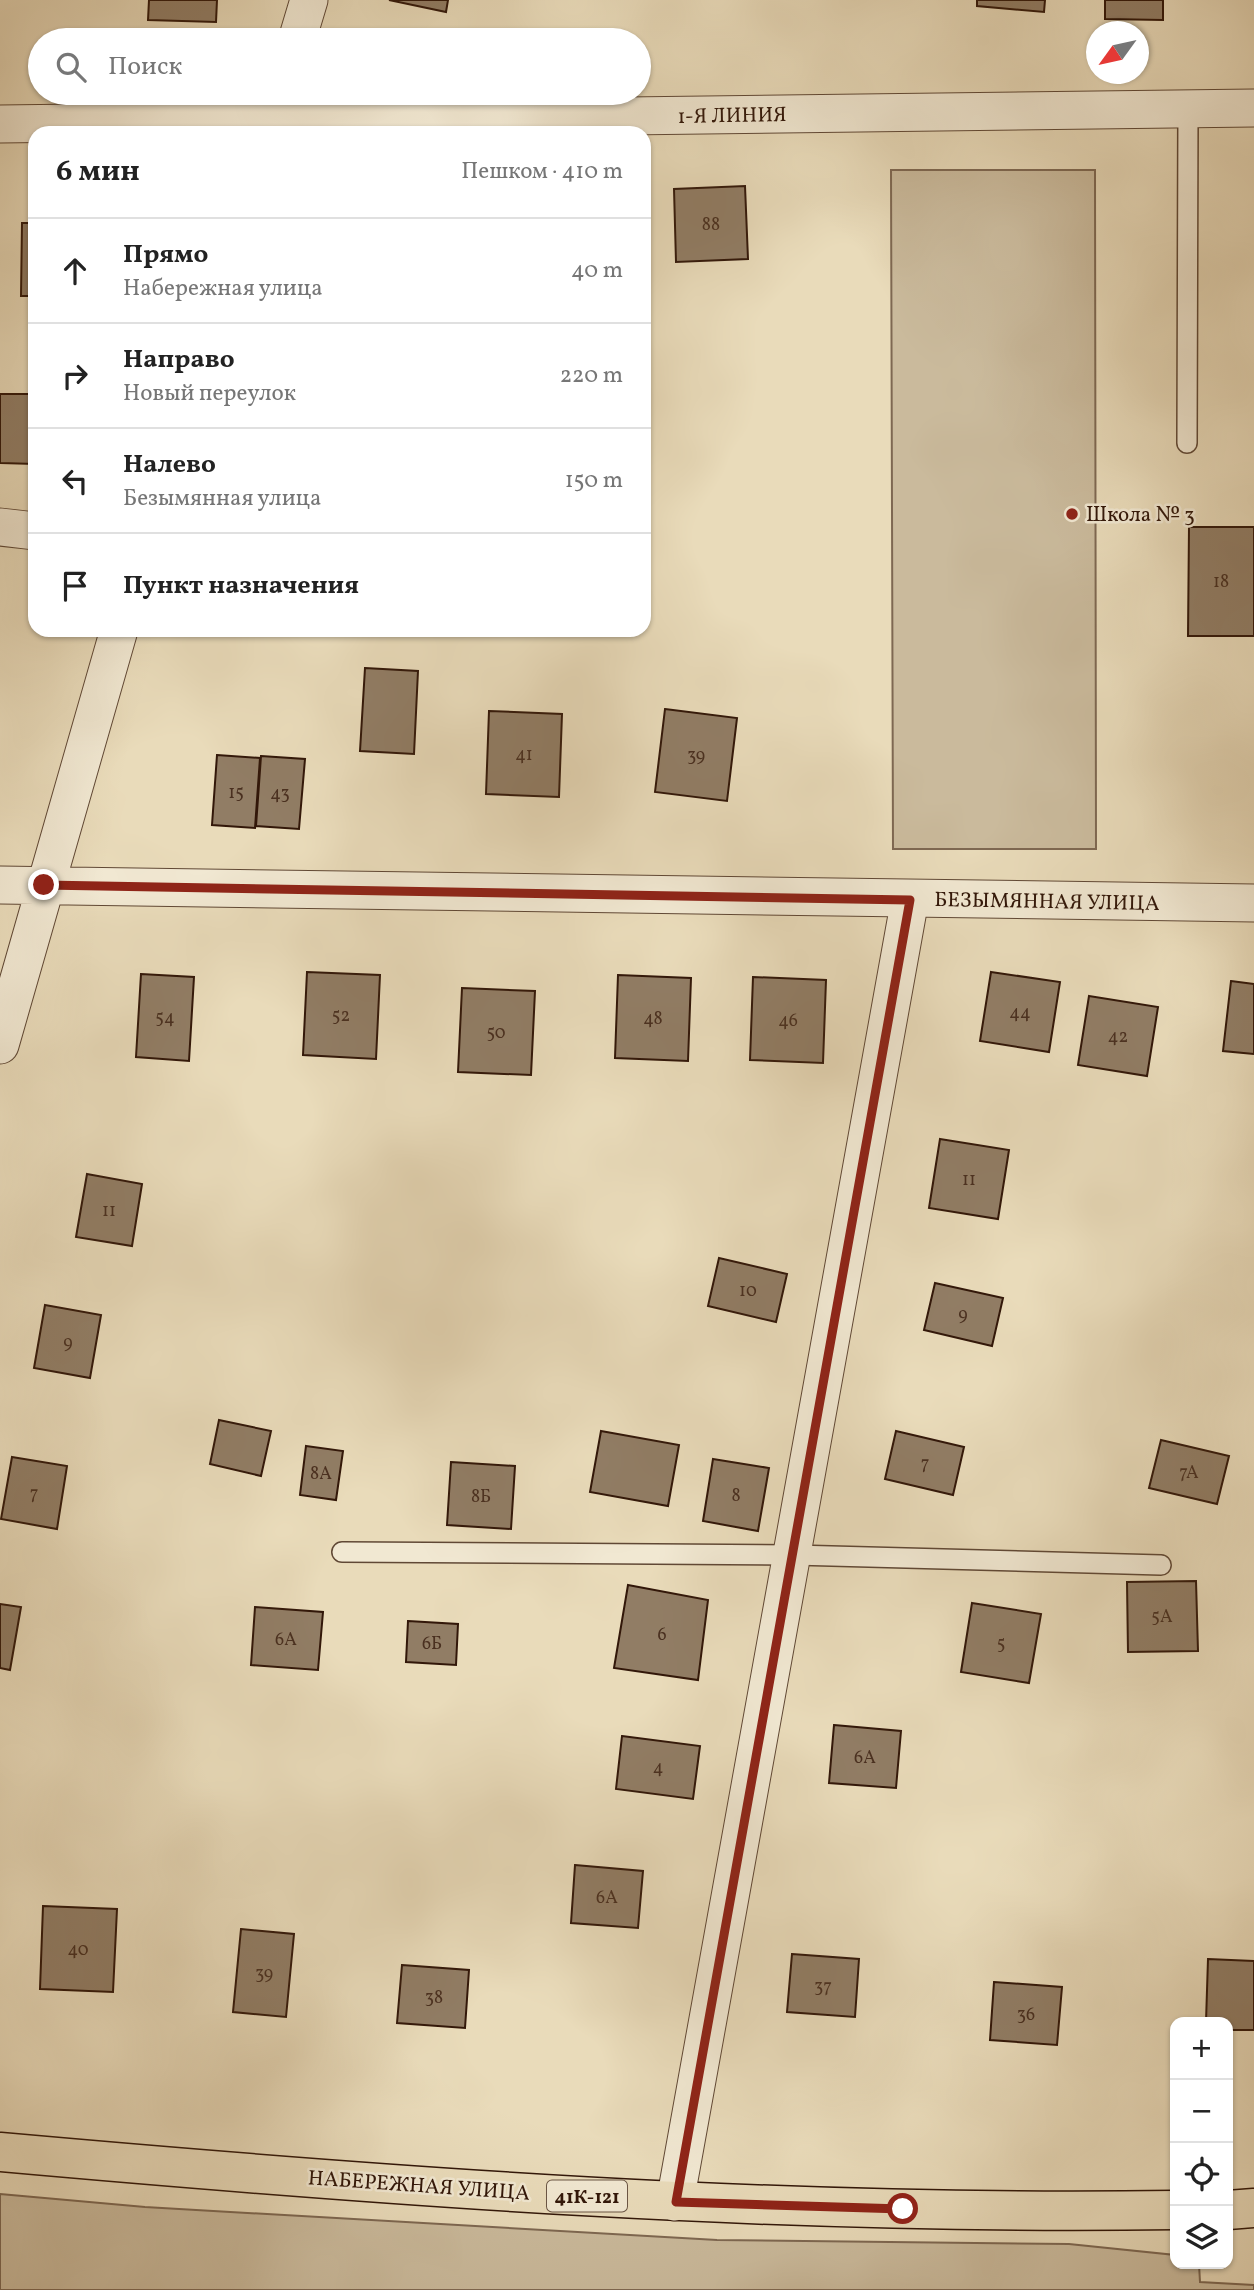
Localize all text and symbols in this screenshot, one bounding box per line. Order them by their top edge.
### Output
north arrow [1086,21,1149,84]
search box [28,28,651,105]
icon: search [52,48,90,86]
text: Поиск [108,49,182,85]
street label: 1-Я ЛИНИЯ [677,101,787,132]
text: 6 мин [56,151,140,193]
text: Пешком · 410 m [461,156,623,188]
house number: 88 [702,213,720,238]
text: Прямо [123,237,208,273]
icon: ahead [56,252,94,290]
text: 40 m [571,255,623,287]
text: Набережная улица [123,273,323,305]
text: Направо [123,342,235,378]
icon: right [56,357,94,395]
text: 220 m [560,360,623,392]
text: Новый переулок [123,378,296,410]
text: Налево [123,447,216,483]
icon: left [56,462,94,500]
text: 150 m [565,465,623,497]
text: Безымянная улица [123,483,321,515]
place label: Школа № 3 [1086,501,1195,530]
marker: Школа № 3 [1064,506,1080,522]
icon: arrive [56,567,94,605]
text: Пункт назначения [123,568,359,604]
house number: 18 [1213,570,1229,595]
house number: 41 [515,743,533,768]
house number: 39 [687,744,705,769]
house number: 15 [228,781,244,806]
house number: 43 [270,782,290,807]
route end [28,869,59,900]
street label: БЕЗЫМЯННАЯ УЛИЦА [934,886,1160,919]
house number: 44 [1009,1001,1031,1026]
house number: 52 [332,1004,350,1029]
house number: 54 [155,1006,175,1031]
house number: 48 [643,1007,663,1032]
house number: 46 [778,1009,798,1034]
house number: 50 [486,1021,506,1046]
house number: 42 [1108,1025,1128,1050]
house number: 11 [962,1168,976,1193]
house number: 11 [102,1199,116,1224]
house number: 10 [739,1279,757,1304]
house number: 9 [958,1303,968,1328]
house number: 9 [63,1331,73,1356]
house number: 7 [921,1452,929,1477]
house number: 7А [1179,1461,1199,1486]
house number: 8А [310,1462,332,1487]
house number: 7 [30,1482,38,1507]
house number: 8 [731,1484,741,1509]
house number: 8Б [471,1485,491,1510]
house number: 5А [1151,1605,1173,1630]
house number: 6 [657,1623,667,1648]
house number: 6А [275,1628,297,1653]
house number: 6Б [422,1632,442,1657]
house number: 5 [997,1632,1005,1657]
house number: 6А [854,1746,876,1771]
house number: 4 [653,1756,663,1781]
house number: 6А [596,1886,618,1911]
house number: 40 [67,1938,89,1963]
house number: 39 [255,1962,273,1987]
house number: 37 [814,1975,832,2000]
house number: 38 [425,1986,443,2011]
house number: 36 [1017,2003,1035,2028]
map controls [1170,2017,1233,2269]
button: + [1170,2017,1233,2080]
button: − [1170,2080,1233,2143]
button: locate [1170,2143,1233,2206]
street label: НАБЕРЕЖНАЯ УЛИЦА [307,2164,531,2209]
road number: 41К-121 [547,2180,627,2212]
route start [887,2193,918,2224]
button: layers [1170,2206,1233,2269]

